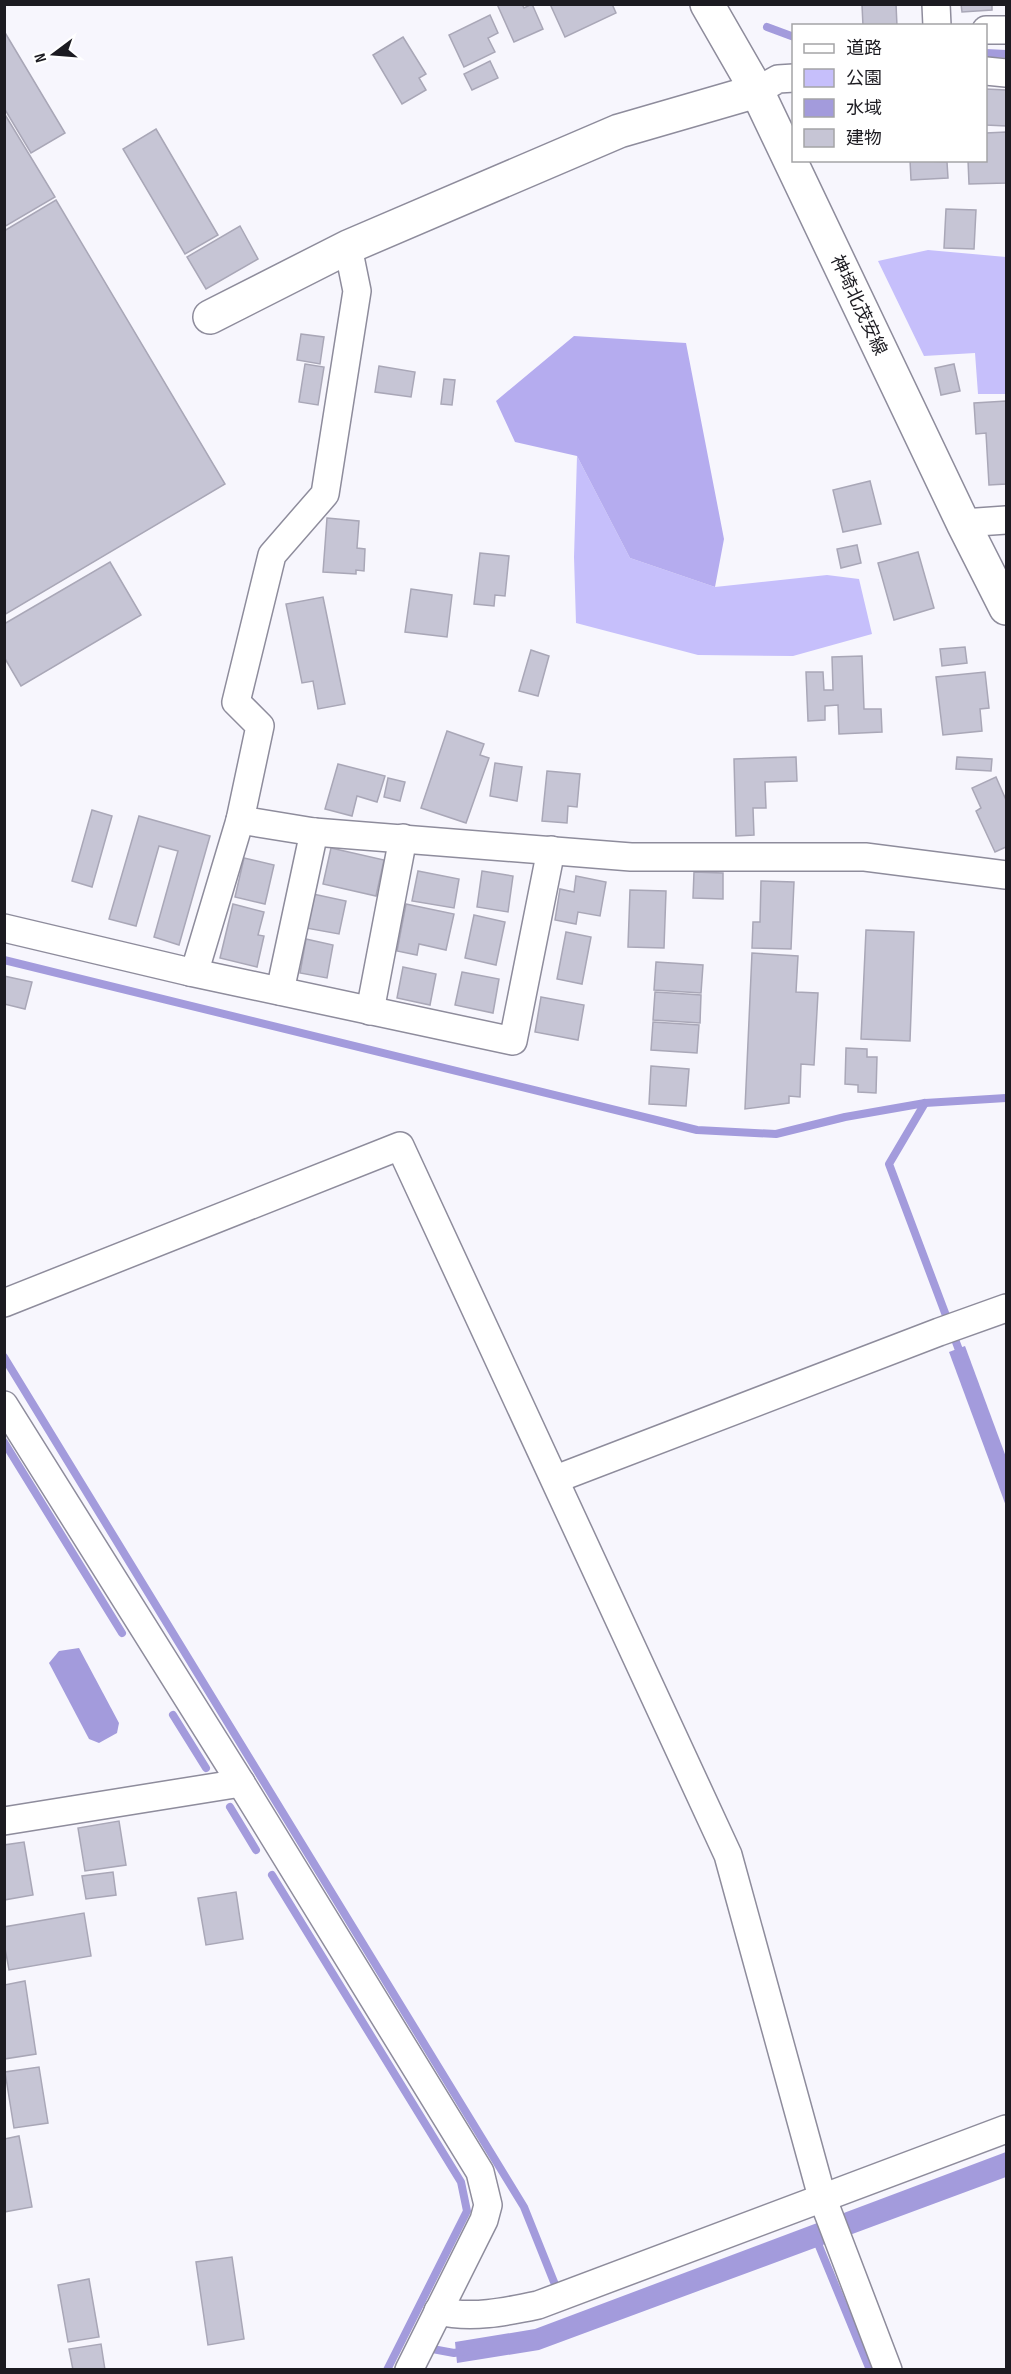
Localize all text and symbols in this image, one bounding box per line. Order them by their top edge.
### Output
north arrow [24,24,84,84]
legend [792,24,987,162]
text: 道路 [846,38,882,59]
text: N [31,51,51,64]
text: 公園 [846,68,882,89]
text: 水域 [846,98,882,119]
text: 建物 [846,128,882,149]
street label: 神埼北茂安線 [826,252,891,359]

